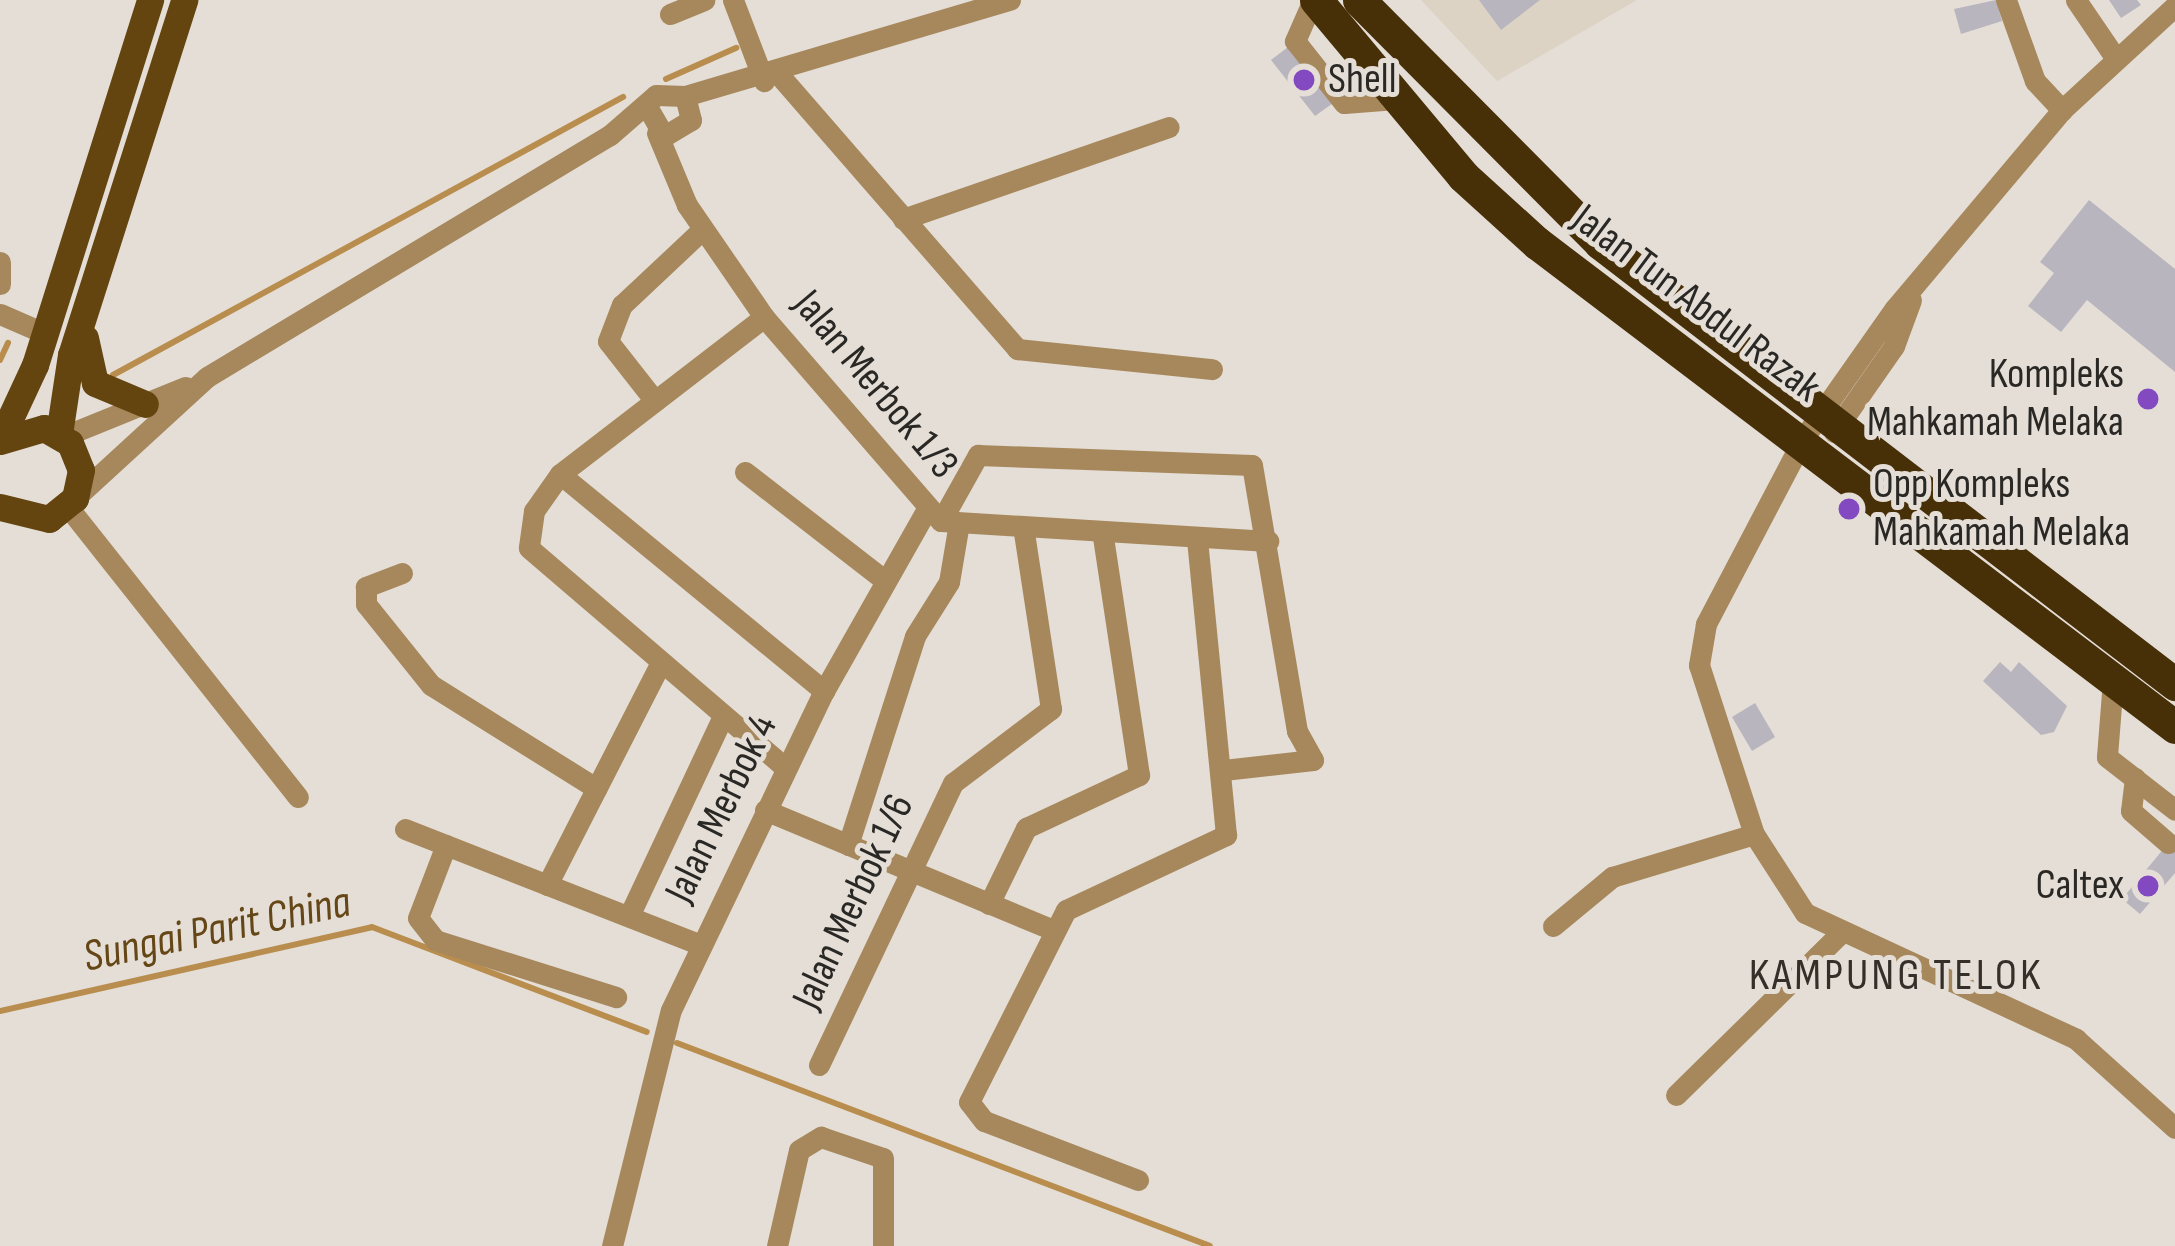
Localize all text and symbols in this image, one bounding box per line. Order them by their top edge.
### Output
place label: Shell [1328,55,1396,105]
marker: Shell [1291,67,1317,93]
street label: Jalan Tun Abdul Razak [1562,194,1830,414]
street label: Jalan Merbok 1/3 [782,281,968,489]
place label: Kompleks Mahkamah Melaka [1867,350,2124,448]
marker: Kompleks Mahkamah Melaka [2135,386,2161,412]
place label: Opp Kompleks Mahkamah Melaka [1873,460,2130,558]
marker: Opp Kompleks Mahkamah Melaka [1836,496,1862,522]
street label: Jalan Merbok 4 [655,707,789,911]
street label: Jalan Merbok 1/6 [782,787,926,1017]
place label: Caltex [2036,861,2124,911]
marker: Caltex [2135,873,2161,899]
water label: Sungai Parit China [79,875,355,985]
district label: KAMPUNG TELOK [1749,949,2043,1003]

